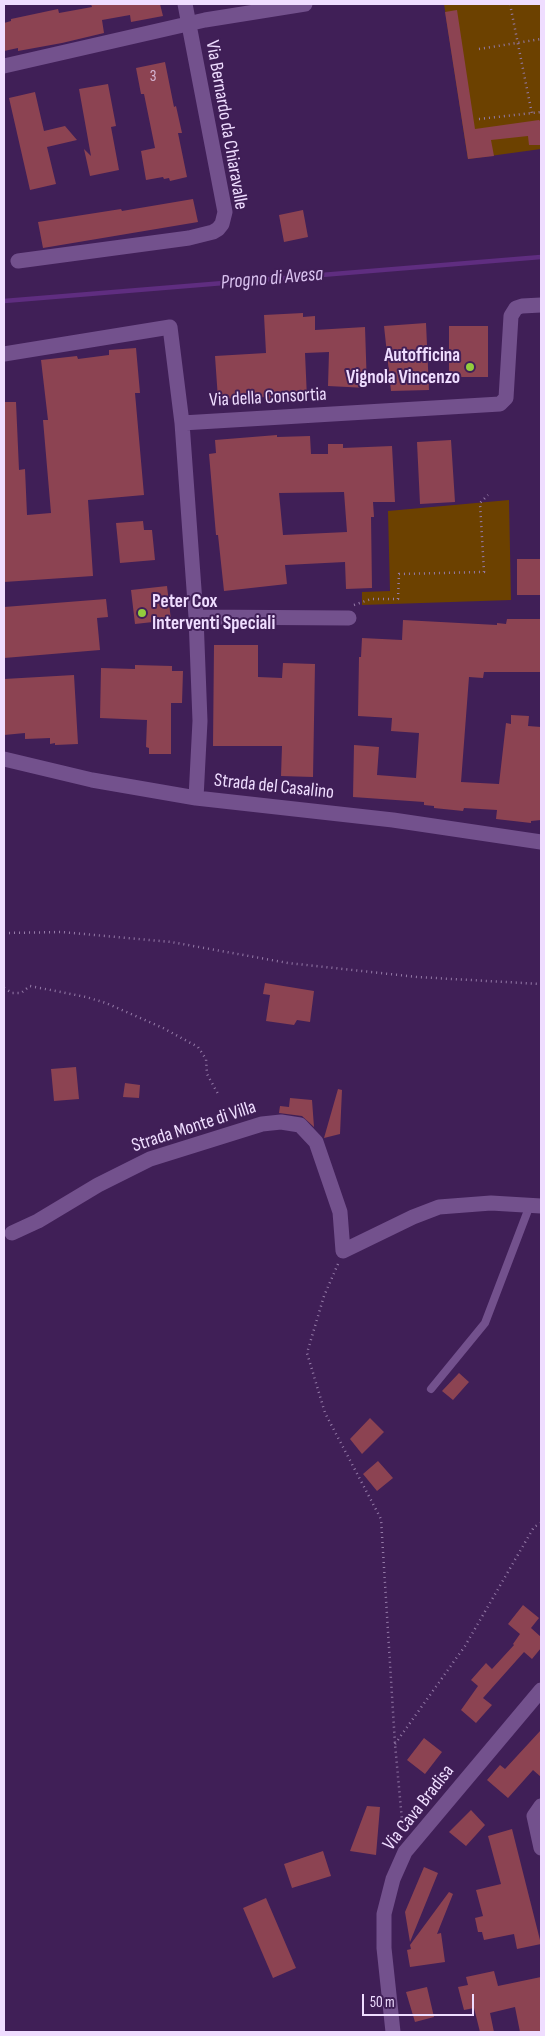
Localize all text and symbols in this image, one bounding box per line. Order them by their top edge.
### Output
street label: Via Bernardo da Chiaravalle [200,39,252,211]
house number: 3 [150,67,156,87]
water label: Progno di Avesa [220,263,324,295]
place label: Autofficina Vignola Vincenzo [346,345,460,389]
marker: Autofficina Vignola Vincenzo [464,361,476,373]
street label: Via della Consortia [209,384,327,412]
place label: Peter Cox Interventi Speciali [152,591,275,635]
marker: Peter Cox Interventi Speciali [136,607,148,619]
street label: Strada del Casalino [213,769,335,805]
street label: Strada Monte di Villa [129,1096,259,1158]
street label: Via Cava Bradisa [379,1761,459,1855]
scale bar [365,1984,478,2016]
text: 50 m [370,1993,395,2012]

